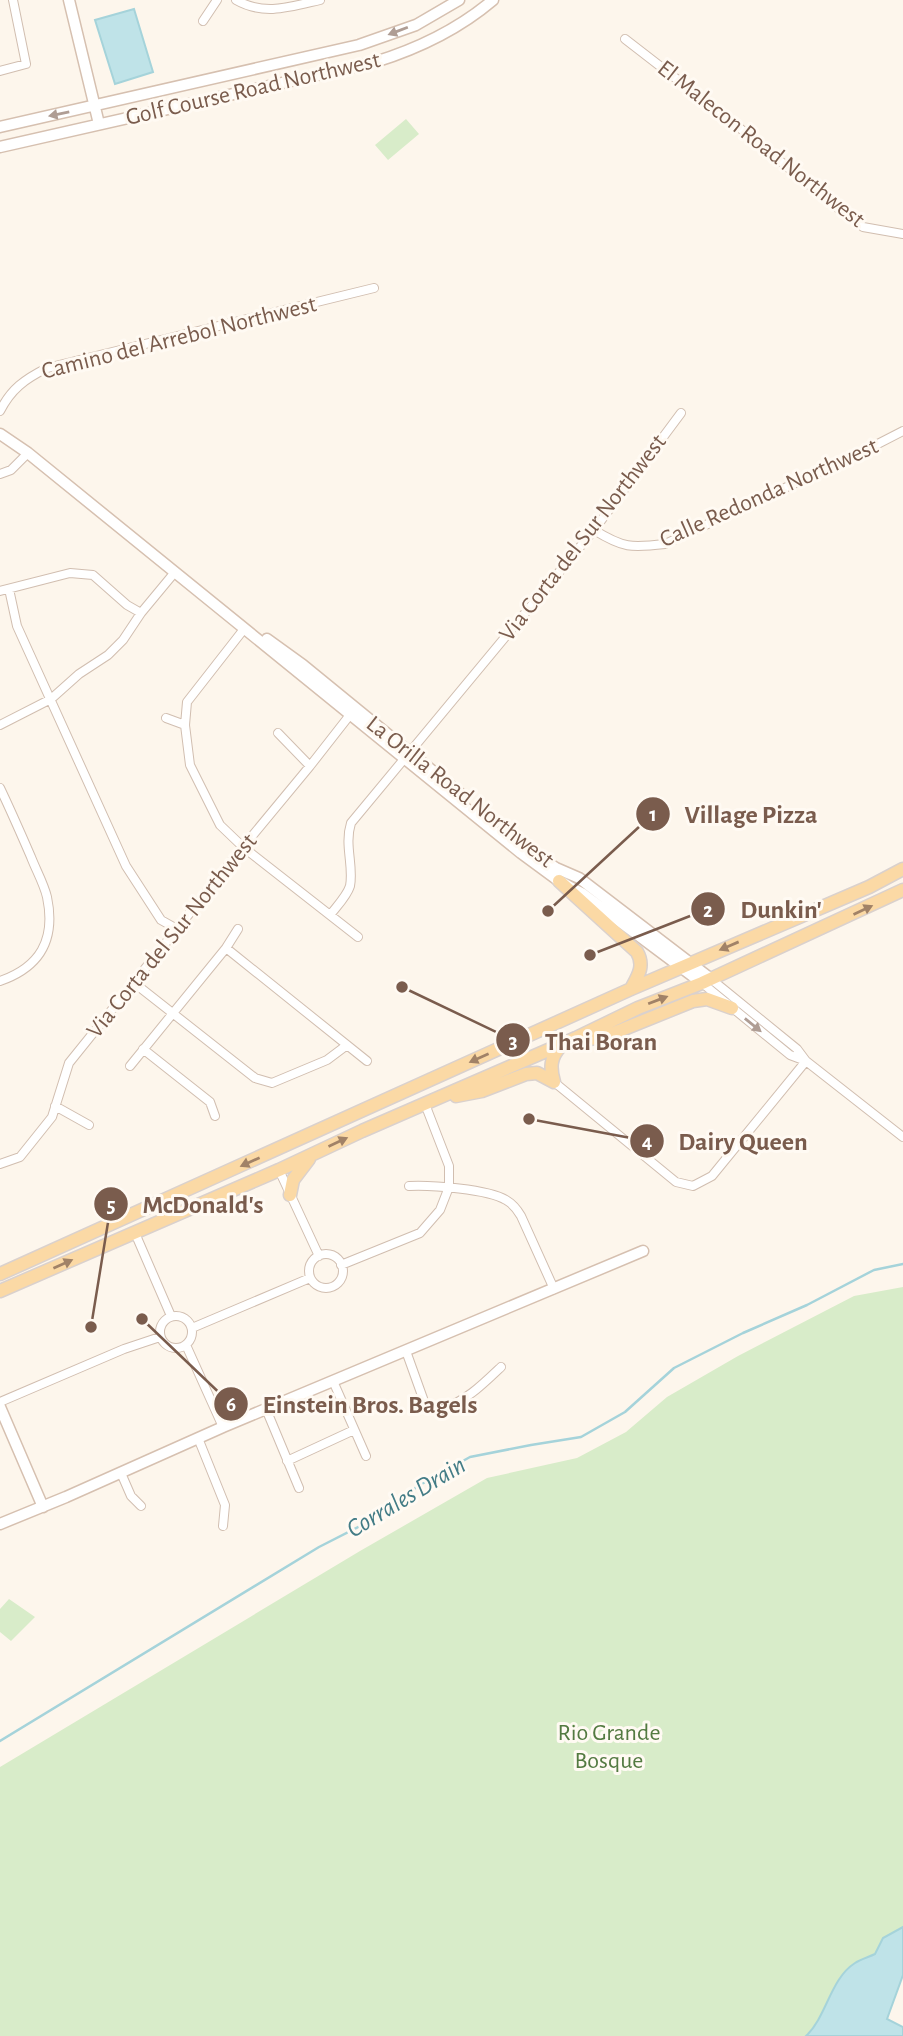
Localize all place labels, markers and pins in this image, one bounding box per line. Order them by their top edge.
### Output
callout: Village Pizza [636,790,832,837]
callout: Dunkin' [691,886,835,933]
callout: Thai Boran [496,1017,672,1064]
callout: Dairy Queen [629,1118,822,1165]
callout: McDonald's [94,1181,278,1228]
callout: Einstein Bros. Bagels [214,1381,492,1428]

